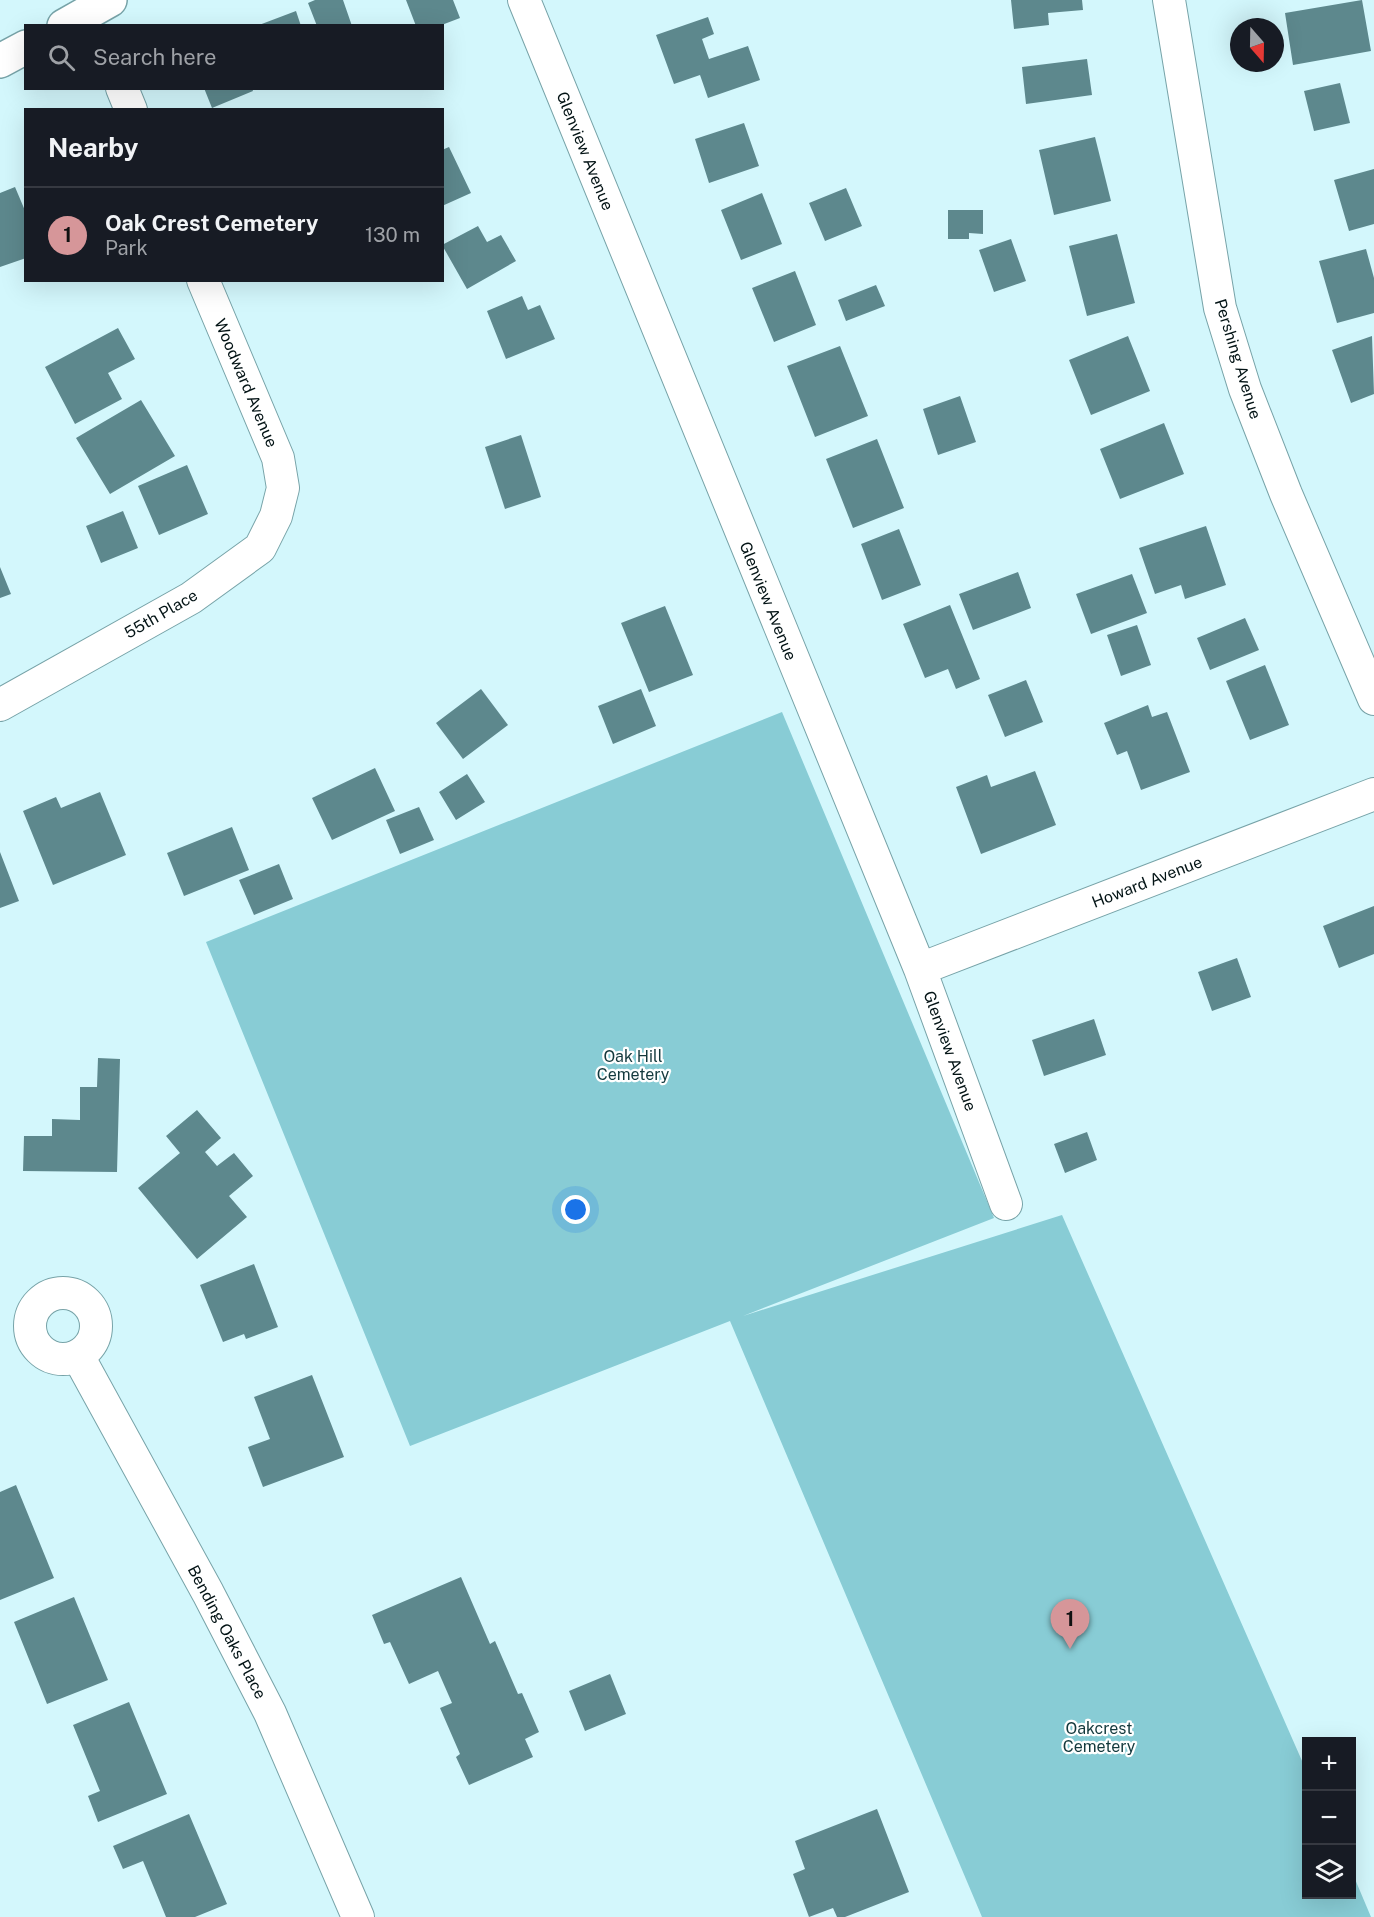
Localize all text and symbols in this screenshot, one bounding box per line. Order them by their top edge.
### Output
north arrow [1230,18,1284,72]
search box [24,24,444,90]
icon: search [45,41,78,74]
text: Search here [93,44,217,70]
street label: Glenview Avenue [553,89,617,213]
text: Nearby [48,132,138,163]
text: Oak Crest Cemetery [105,210,318,236]
text: 1 [63,223,72,247]
text: 130 m [365,223,420,247]
text: Park [105,236,148,260]
street label: Pershing Avenue [1211,297,1265,421]
street label: Woodward Avenue [210,316,282,450]
street label: Glenview Avenue [736,539,800,663]
street label: 55th Place [121,585,201,643]
street label: Howard Avenue [1089,852,1205,912]
street label: Glenview Avenue [919,988,981,1114]
park label: Oak Hill Cemetery [597,1047,670,1084]
your location [561,1195,590,1224]
street label: Bending Oaks Place [184,1562,270,1702]
pin: 1 [1050,1600,1090,1649]
park label: Oakcrest Cemetery [1063,1719,1136,1756]
map controls [1302,1737,1356,1899]
button: + [1302,1737,1356,1791]
button: − [1302,1791,1356,1845]
button: layers [1302,1845,1356,1899]

